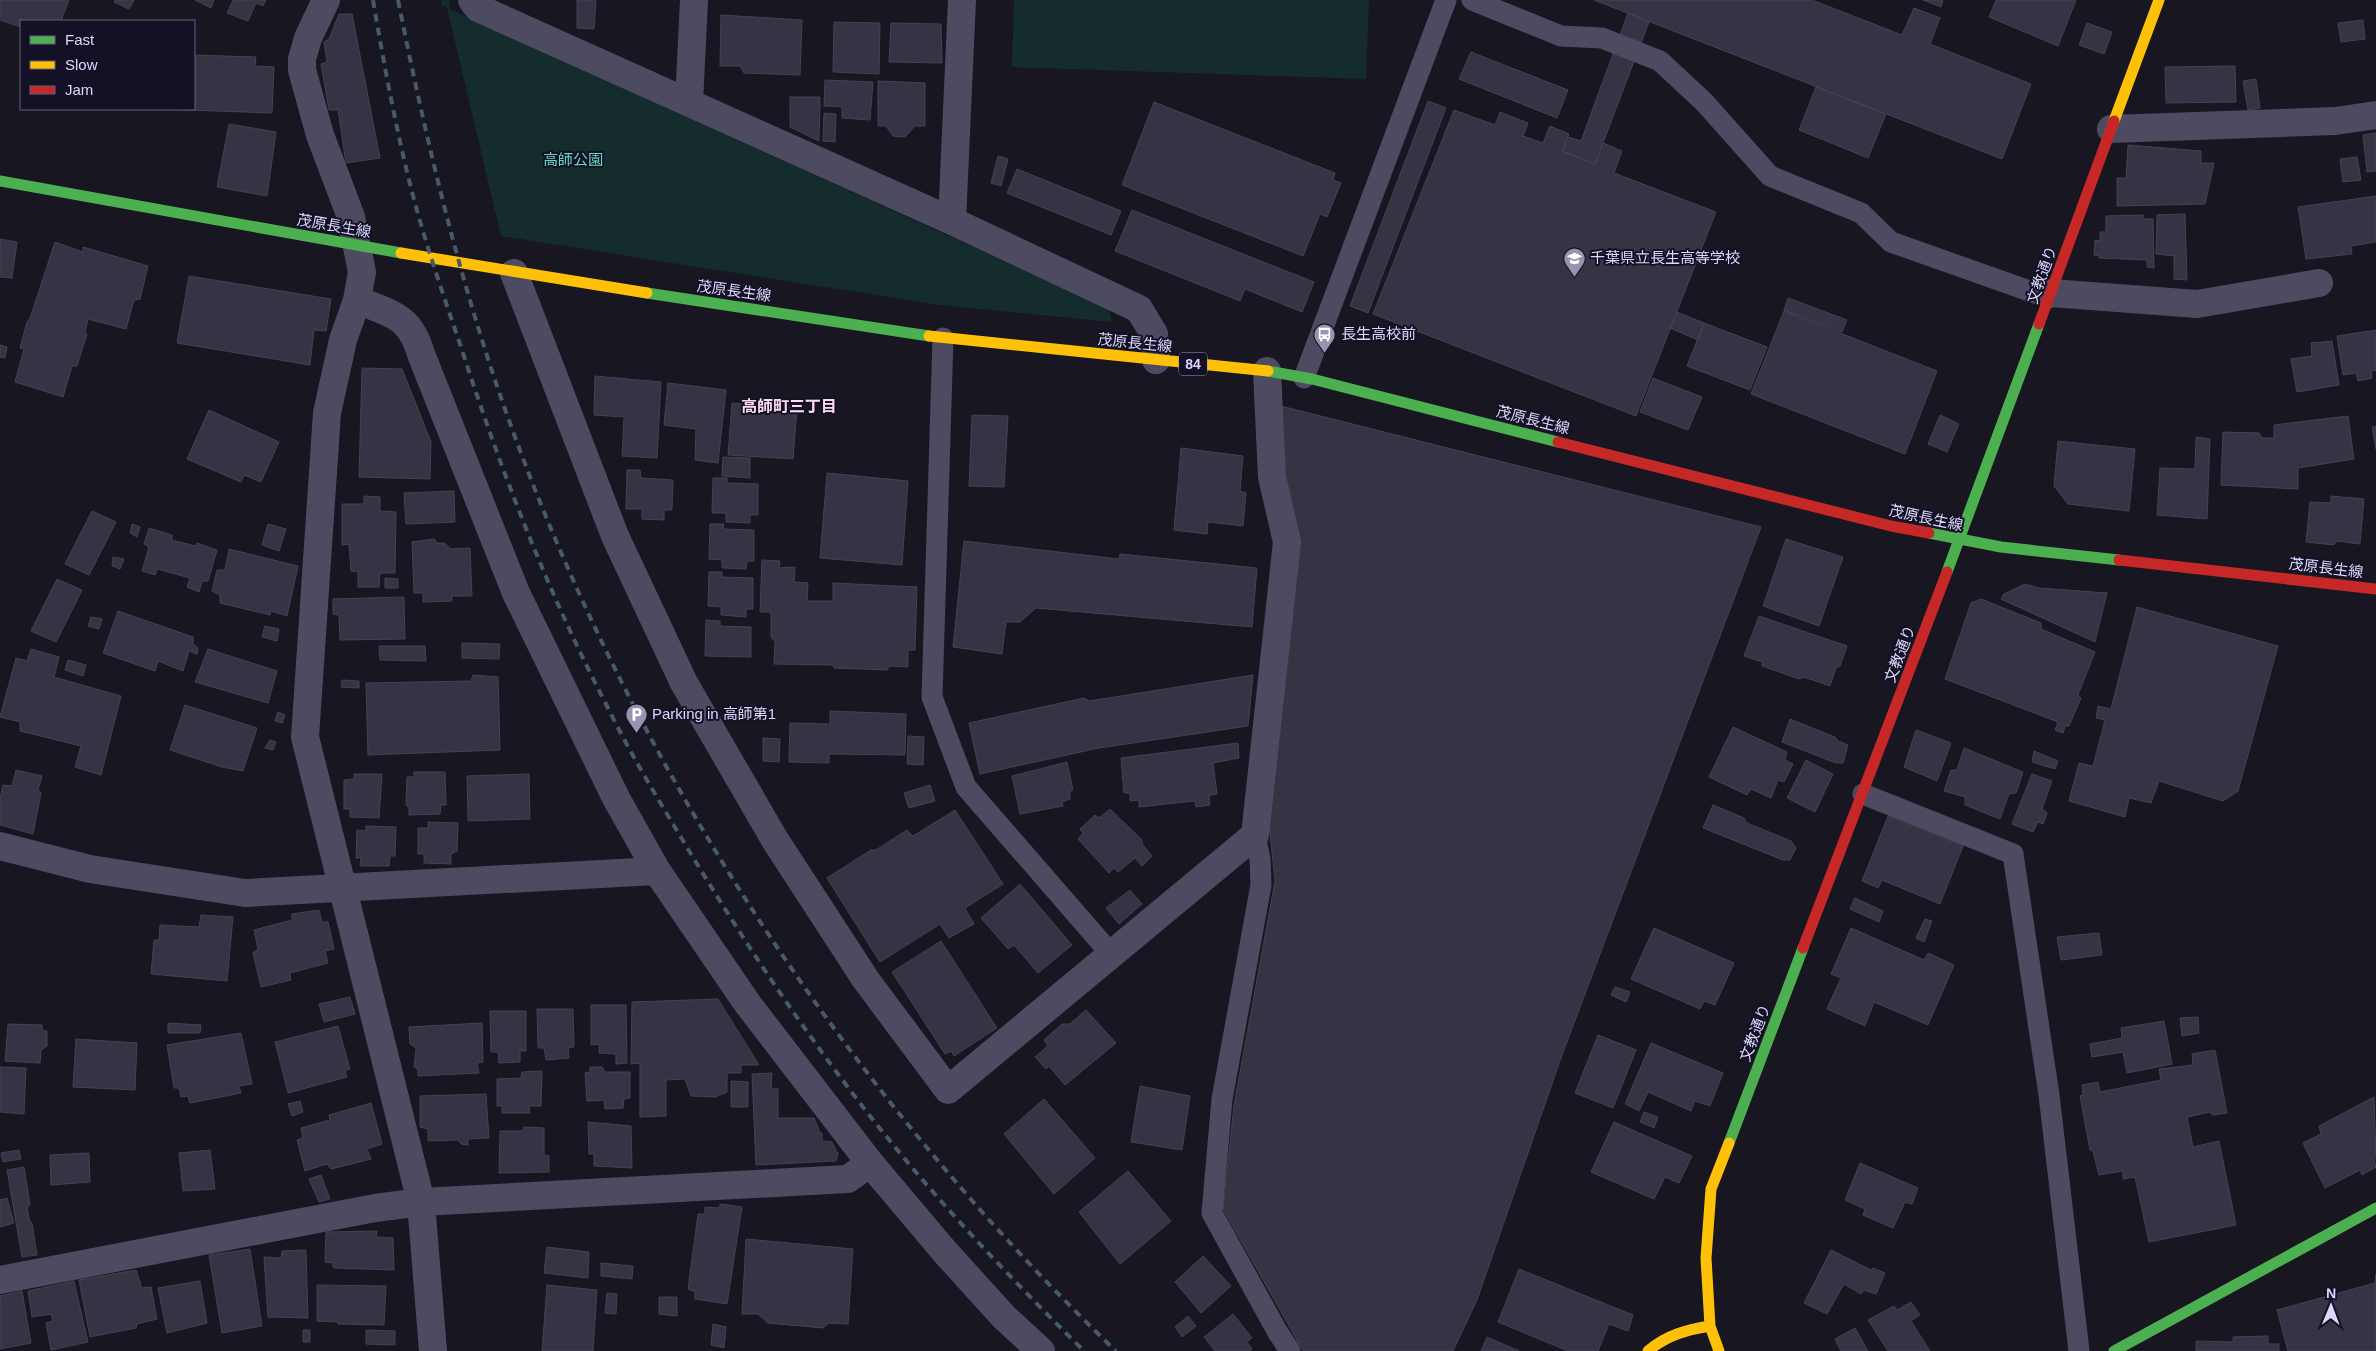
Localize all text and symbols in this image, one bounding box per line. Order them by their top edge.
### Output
legend [20,20,195,110]
text: Fast [65,31,95,48]
text: Slow [65,56,98,73]
text: Jam [65,81,93,98]
park label: 高師公園 [543,151,603,168]
street label: 茂原長生線 [296,211,373,240]
street label: 文教通り [2023,244,2060,306]
school or university icon: 千葉県立長生高等学校 [1562,246,1586,277]
place label: 千葉県立長生高等学校 [1590,249,1740,266]
street label: 茂原長生線 [696,277,772,304]
bus stop icon: 長生高校前 [1313,322,1337,353]
place label: 長生高校前 [1341,325,1416,342]
street label: 茂原長生線 [1097,330,1173,355]
road number: 84 [1179,352,1207,376]
district label: 高師町三丁目 [741,398,837,415]
street label: 茂原長生線 [1495,402,1572,437]
street label: 茂原長生線 [1888,501,1965,534]
street label: 茂原長生線 [2288,554,2364,581]
street label: 文教通り [1881,623,1918,685]
parking icon: Parking in 高師第1 [624,702,648,733]
place label: Parking in 高師第1 [652,705,776,722]
street label: 文教通り [1736,1002,1773,1064]
north arrow [2306,1281,2356,1331]
text: N [2326,1285,2336,1301]

